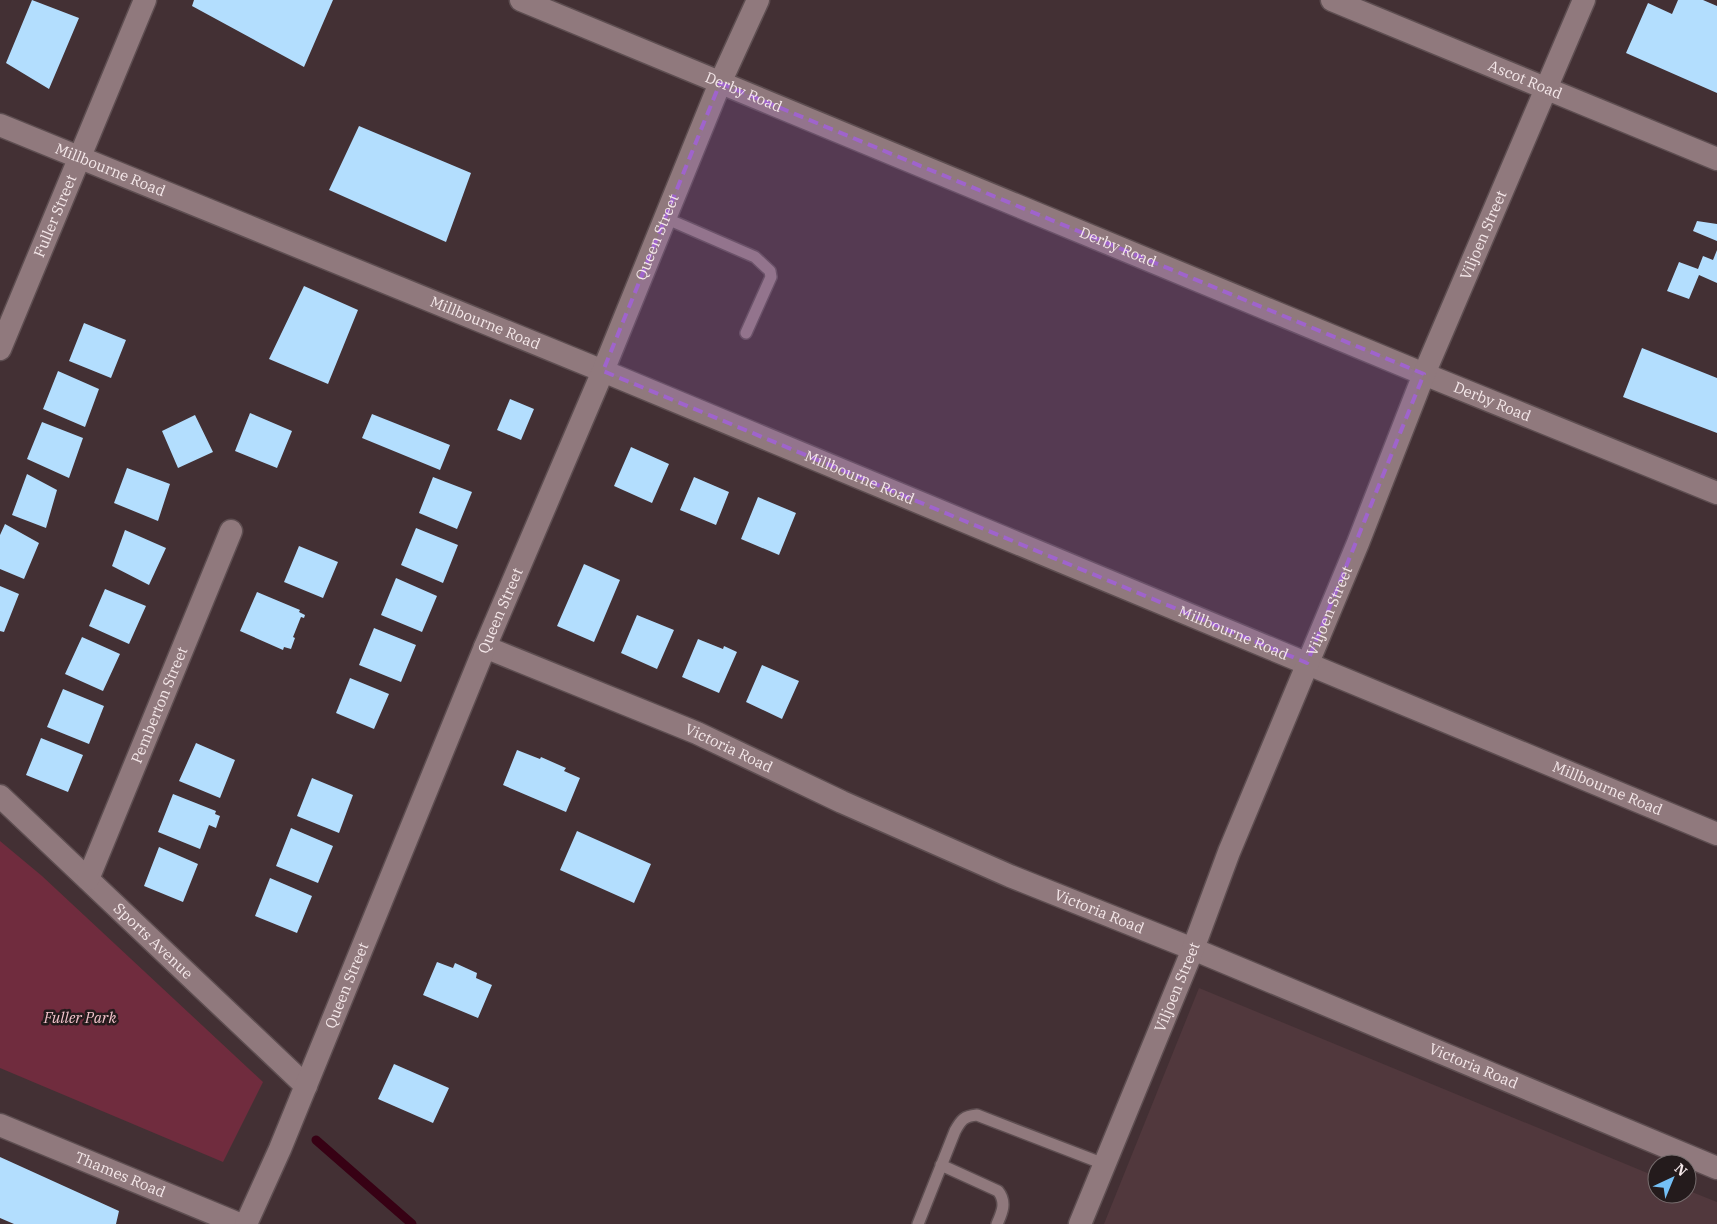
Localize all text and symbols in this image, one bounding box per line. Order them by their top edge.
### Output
street label: Ascot Road [1486,56,1565,103]
street label: Derby Road [703,67,785,116]
street label: Millbourne Road [52,139,168,200]
street label: Fuller Street [29,172,80,260]
street label: Viljoen Street [1455,187,1510,283]
street label: Queen Street [631,191,683,283]
street label: Derby Road [1077,222,1159,271]
street label: Millbourne Road [427,292,543,353]
street label: Derby Road [1451,377,1534,425]
street label: Millbourne Road [802,446,917,508]
street label: Viljoen Street [1302,563,1356,658]
street label: Queen Street [473,565,527,656]
street label: Millbourne Road [1176,601,1291,664]
street label: Pemberton Street [127,644,191,766]
street label: Victoria Road [682,719,776,777]
street label: Millbourne Road [1550,757,1665,819]
street label: Victoria Road [1052,885,1147,938]
street label: Sports Avenue [110,899,197,983]
street label: Queen Street [320,939,372,1031]
street label: Viljoen Street [1150,940,1204,1035]
park label: Fuller Park [43,1008,116,1027]
street label: Victoria Road [1426,1039,1521,1093]
street label: Thames Road [72,1147,168,1201]
north arrow [1647,1154,1697,1204]
text: N [1671,1159,1691,1180]

